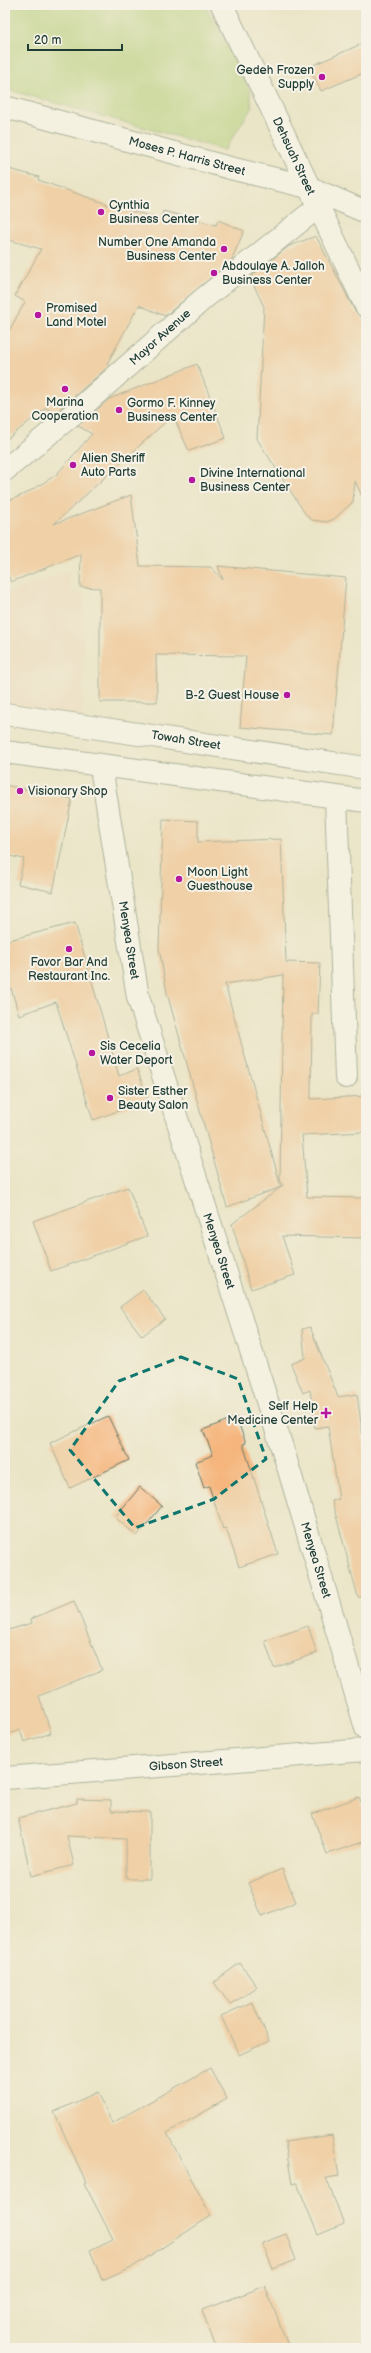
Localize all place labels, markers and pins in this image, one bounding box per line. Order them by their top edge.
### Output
place label: Gedeh Frozen Supply [237,63,315,92]
marker: Gedeh Frozen Supply [317,72,327,82]
place label: Cynthia Business Center [109,198,200,227]
marker: Cynthia Business Center [96,207,106,217]
place label: Number One Amanda Business Center [98,235,217,264]
marker: Number One Amanda Business Center [219,244,229,254]
place label: Abdoulaye A. Jalloh Business Center [222,259,325,288]
marker: Abdoulaye A. Jalloh Business Center [209,268,219,278]
place label: Promised Land Motel [46,301,106,330]
marker: Promised Land Motel [33,310,43,320]
marker: Marina Cooperation [60,384,70,394]
place label: Marina Cooperation [31,395,99,424]
place label: Gormo F. Kinney Business Center [127,396,218,425]
marker: Gormo F. Kinney Business Center [114,405,124,415]
place label: Alien Sheriff Auto Parts [81,451,146,480]
marker: Alien Sheriff Auto Parts [68,460,78,470]
place label: Divine International Business Center [200,466,305,495]
marker: Divine International Business Center [187,475,197,485]
place label: B-2 Guest House [185,688,279,703]
marker: B-2 Guest House [282,690,292,700]
place label: Visionary Shop [28,784,108,799]
marker: Visionary Shop [15,786,25,796]
place label: Moon Light Guesthouse [187,865,253,894]
marker: Moon Light Guesthouse [174,874,184,884]
marker: Favor Bar And Restaurant Inc. [64,944,74,954]
place label: Favor Bar And Restaurant Inc. [28,955,110,984]
place label: Sis Cecelia Water Deport [100,1039,173,1068]
marker: Sis Cecelia Water Deport [87,1048,97,1058]
place label: Sister Esther Beauty Salon [118,1084,189,1113]
marker: Sister Esther Beauty Salon [105,1093,115,1103]
place label: Self Help Medicine Center [227,1399,319,1428]
marker: Self Help Medicine Center [321,1408,331,1418]

